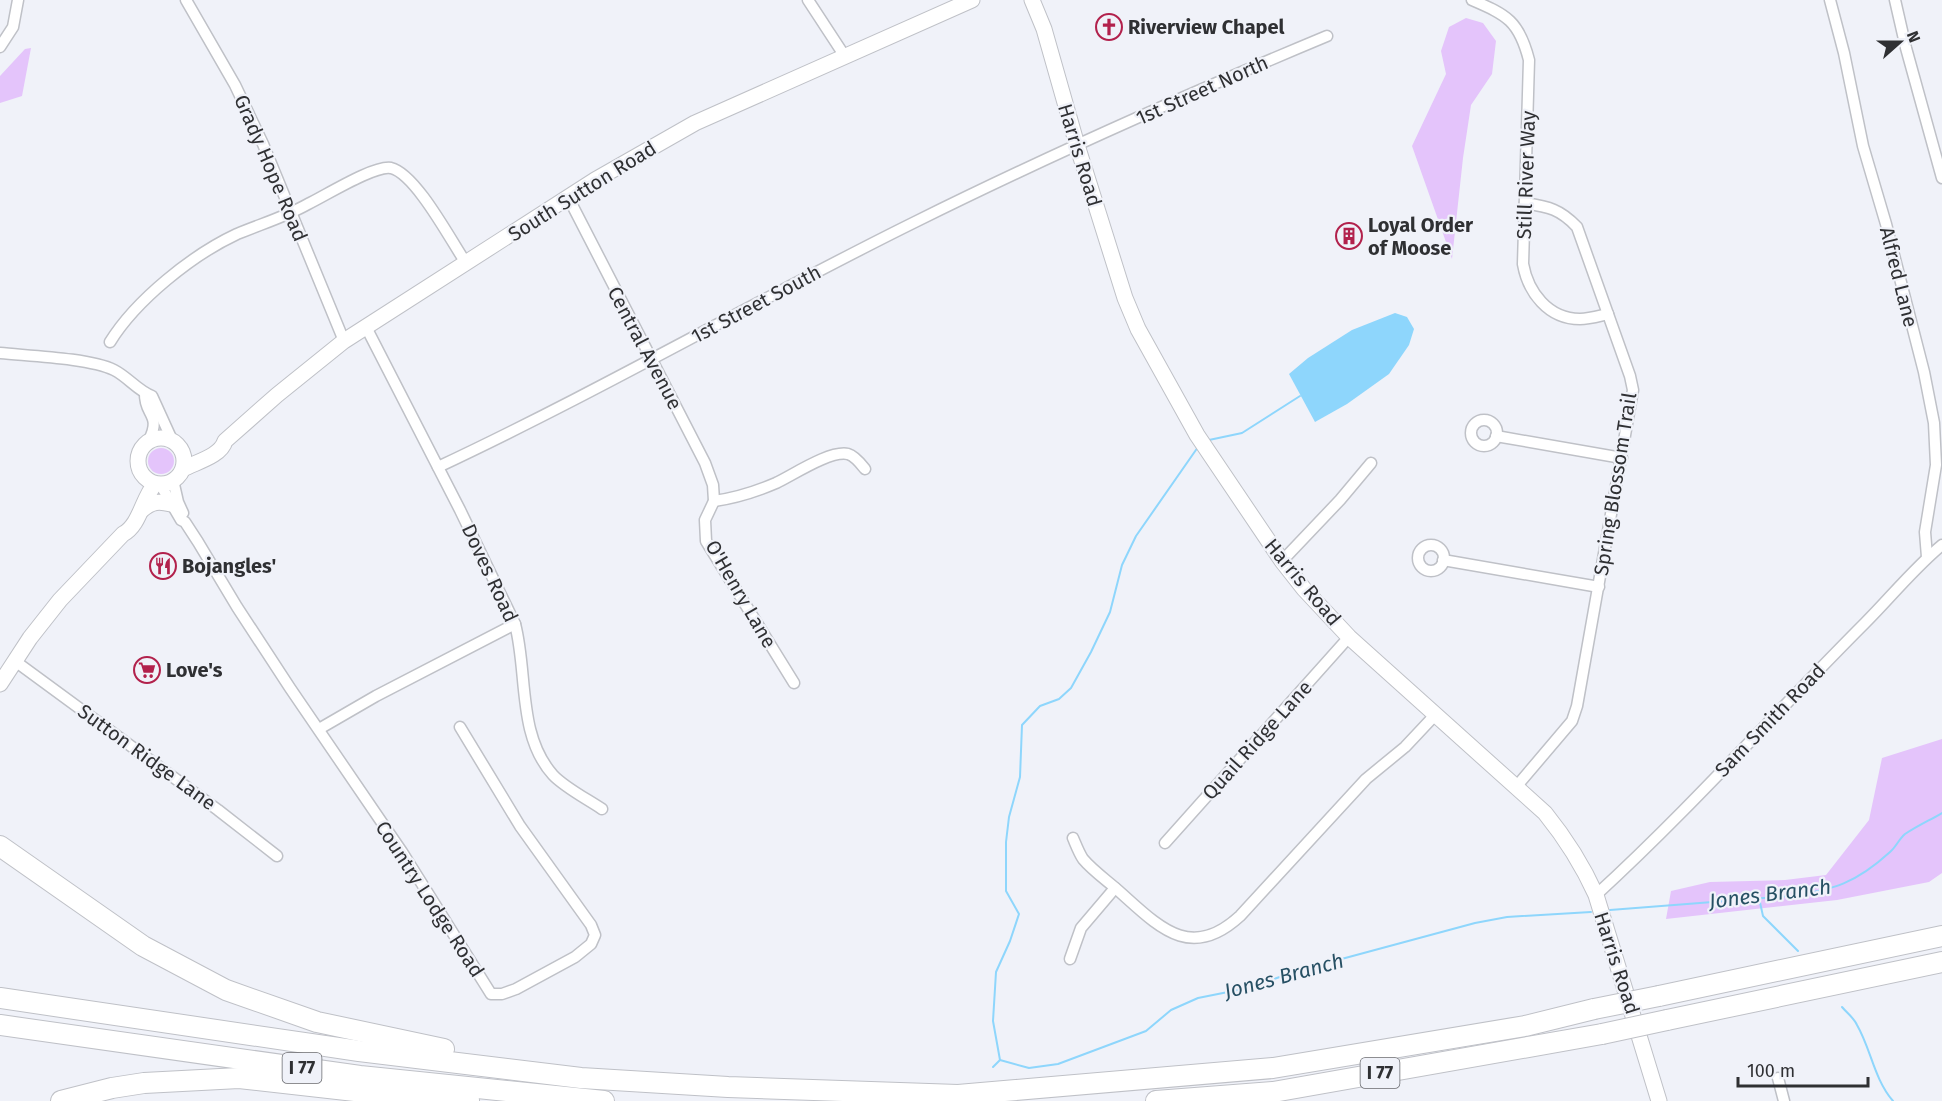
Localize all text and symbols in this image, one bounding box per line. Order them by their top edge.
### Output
church icon: Riverview Chapel [1094,12,1124,42]
north arrow [1870,12,1930,72]
place label: Riverview Chapel [1128,15,1285,39]
text: N [1903,28,1924,45]
street label: 1st Street North [1132,50,1272,130]
street label: Grady Hope Road [229,91,313,245]
street label: Harris Road [1053,101,1107,209]
street label: Still River Way [1512,110,1540,240]
street label: South Sutton Road [504,136,660,246]
place label: Loyal Order of Moose [1368,213,1474,260]
building icon: Loyal Order of Moose [1334,221,1364,251]
street label: Alfred Lane [1875,224,1923,330]
street label: 1st Street South [687,260,825,348]
street label: Central Avenue [603,282,687,414]
street label: Spring Blossom Trail [1589,391,1641,577]
street label: Doves Road [457,520,523,626]
street label: Harris Road [1260,534,1346,630]
street label: O'Henry Lane [700,536,782,652]
restaurant icon: Bojangles' [148,551,178,581]
place label: Bojangles' [182,554,276,578]
supermarket icon: Love's [132,655,162,685]
place label: Love's [166,658,223,682]
street label: Sam Smith Road [1710,658,1830,782]
street label: Quail Ridge Lane [1197,675,1317,805]
street label: Sutton Ridge Lane [73,699,221,815]
street label: Country Lodge Road [371,816,489,982]
water label: Jones Branch [1706,874,1833,915]
street label: Harris Road [1589,909,1645,1017]
water label: Jones Branch [1220,948,1347,1005]
scale bar [1738,1050,1868,1088]
road number: I 77 [282,1053,322,1083]
road number: I 77 [1360,1058,1400,1088]
text: 100 m [1747,1060,1795,1082]

